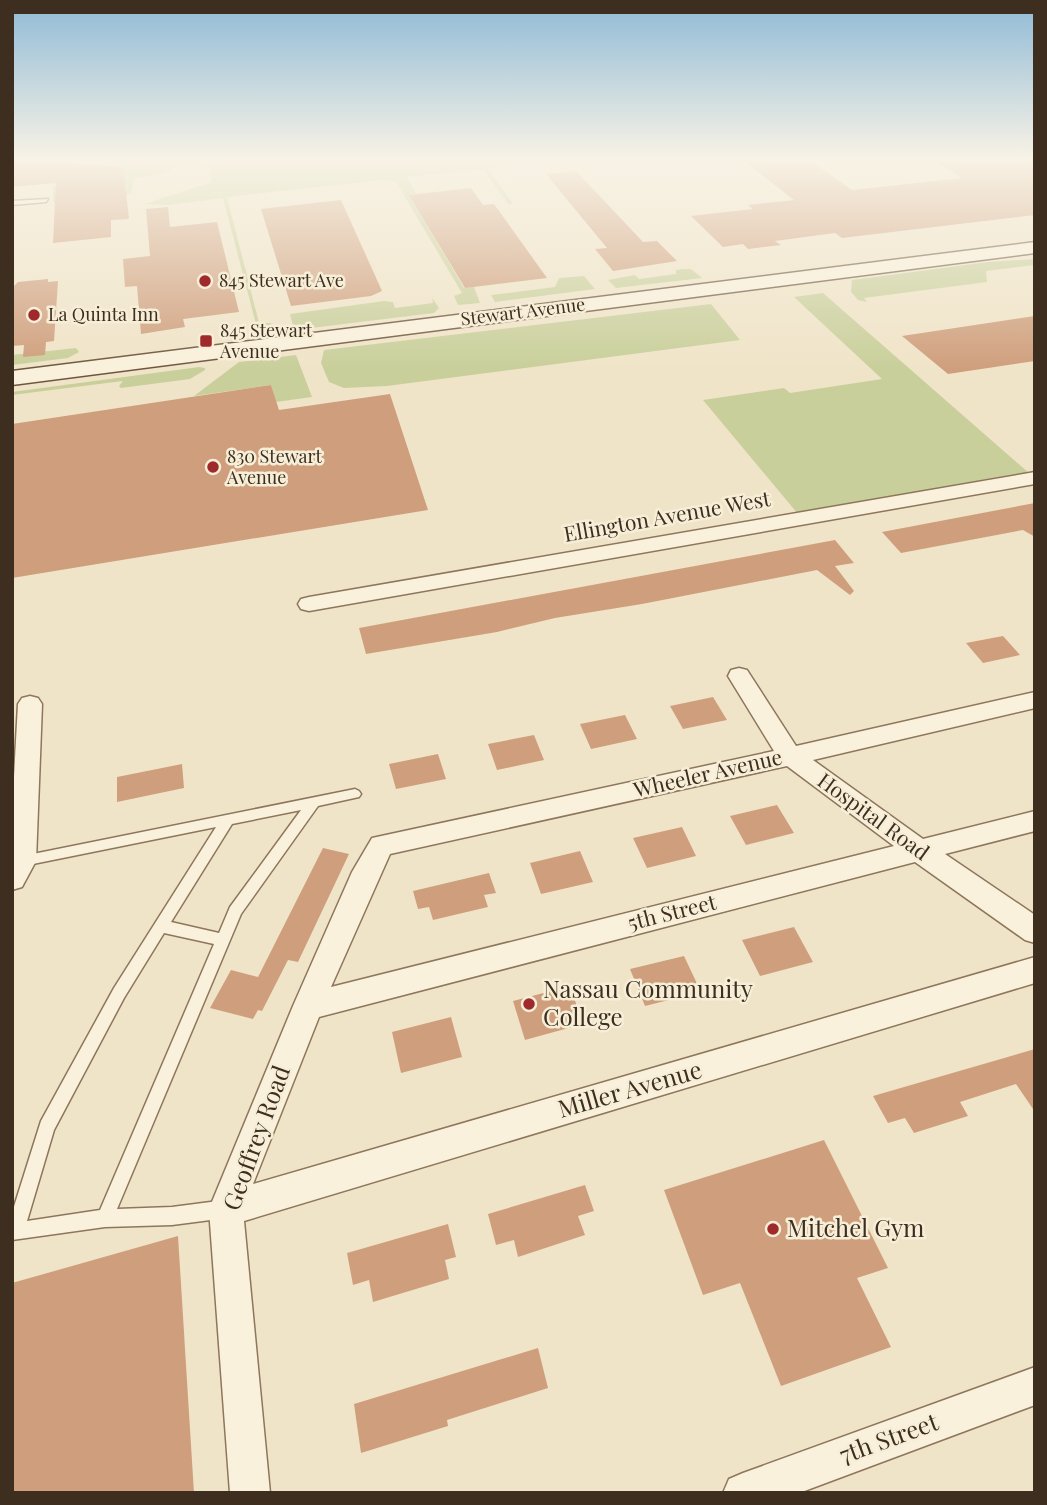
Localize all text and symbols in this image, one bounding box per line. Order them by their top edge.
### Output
place label: 845 Stewart Ave [219,268,344,292]
marker: 845 Stewart Ave [197,273,213,289]
street label: Stewart Avenue [459,291,586,331]
place label: La Quinta Inn [48,302,159,326]
marker: La Quinta Inn [26,307,42,323]
place label: 845 Stewart Avenue [219,318,313,363]
marker: 845 Stewart Avenue [198,333,214,349]
place label: 830 Stewart Avenue [226,444,322,489]
marker: 830 Stewart Avenue [205,459,221,475]
street label: Ellington Avenue West [561,483,773,547]
street label: Wheeler Avenue [630,741,785,803]
street label: Hospital Road [813,765,936,865]
street label: 5th Street [624,886,719,936]
place label: Nassau Community College [543,972,753,1032]
marker: Nassau Community College [521,996,537,1012]
street label: Miller Avenue [554,1052,705,1124]
street label: Geoffrey Road [214,1060,296,1214]
place label: Mitchel Gym [787,1211,924,1243]
marker: Mitchel Gym [765,1221,781,1237]
street label: 7th Street [835,1404,943,1470]

